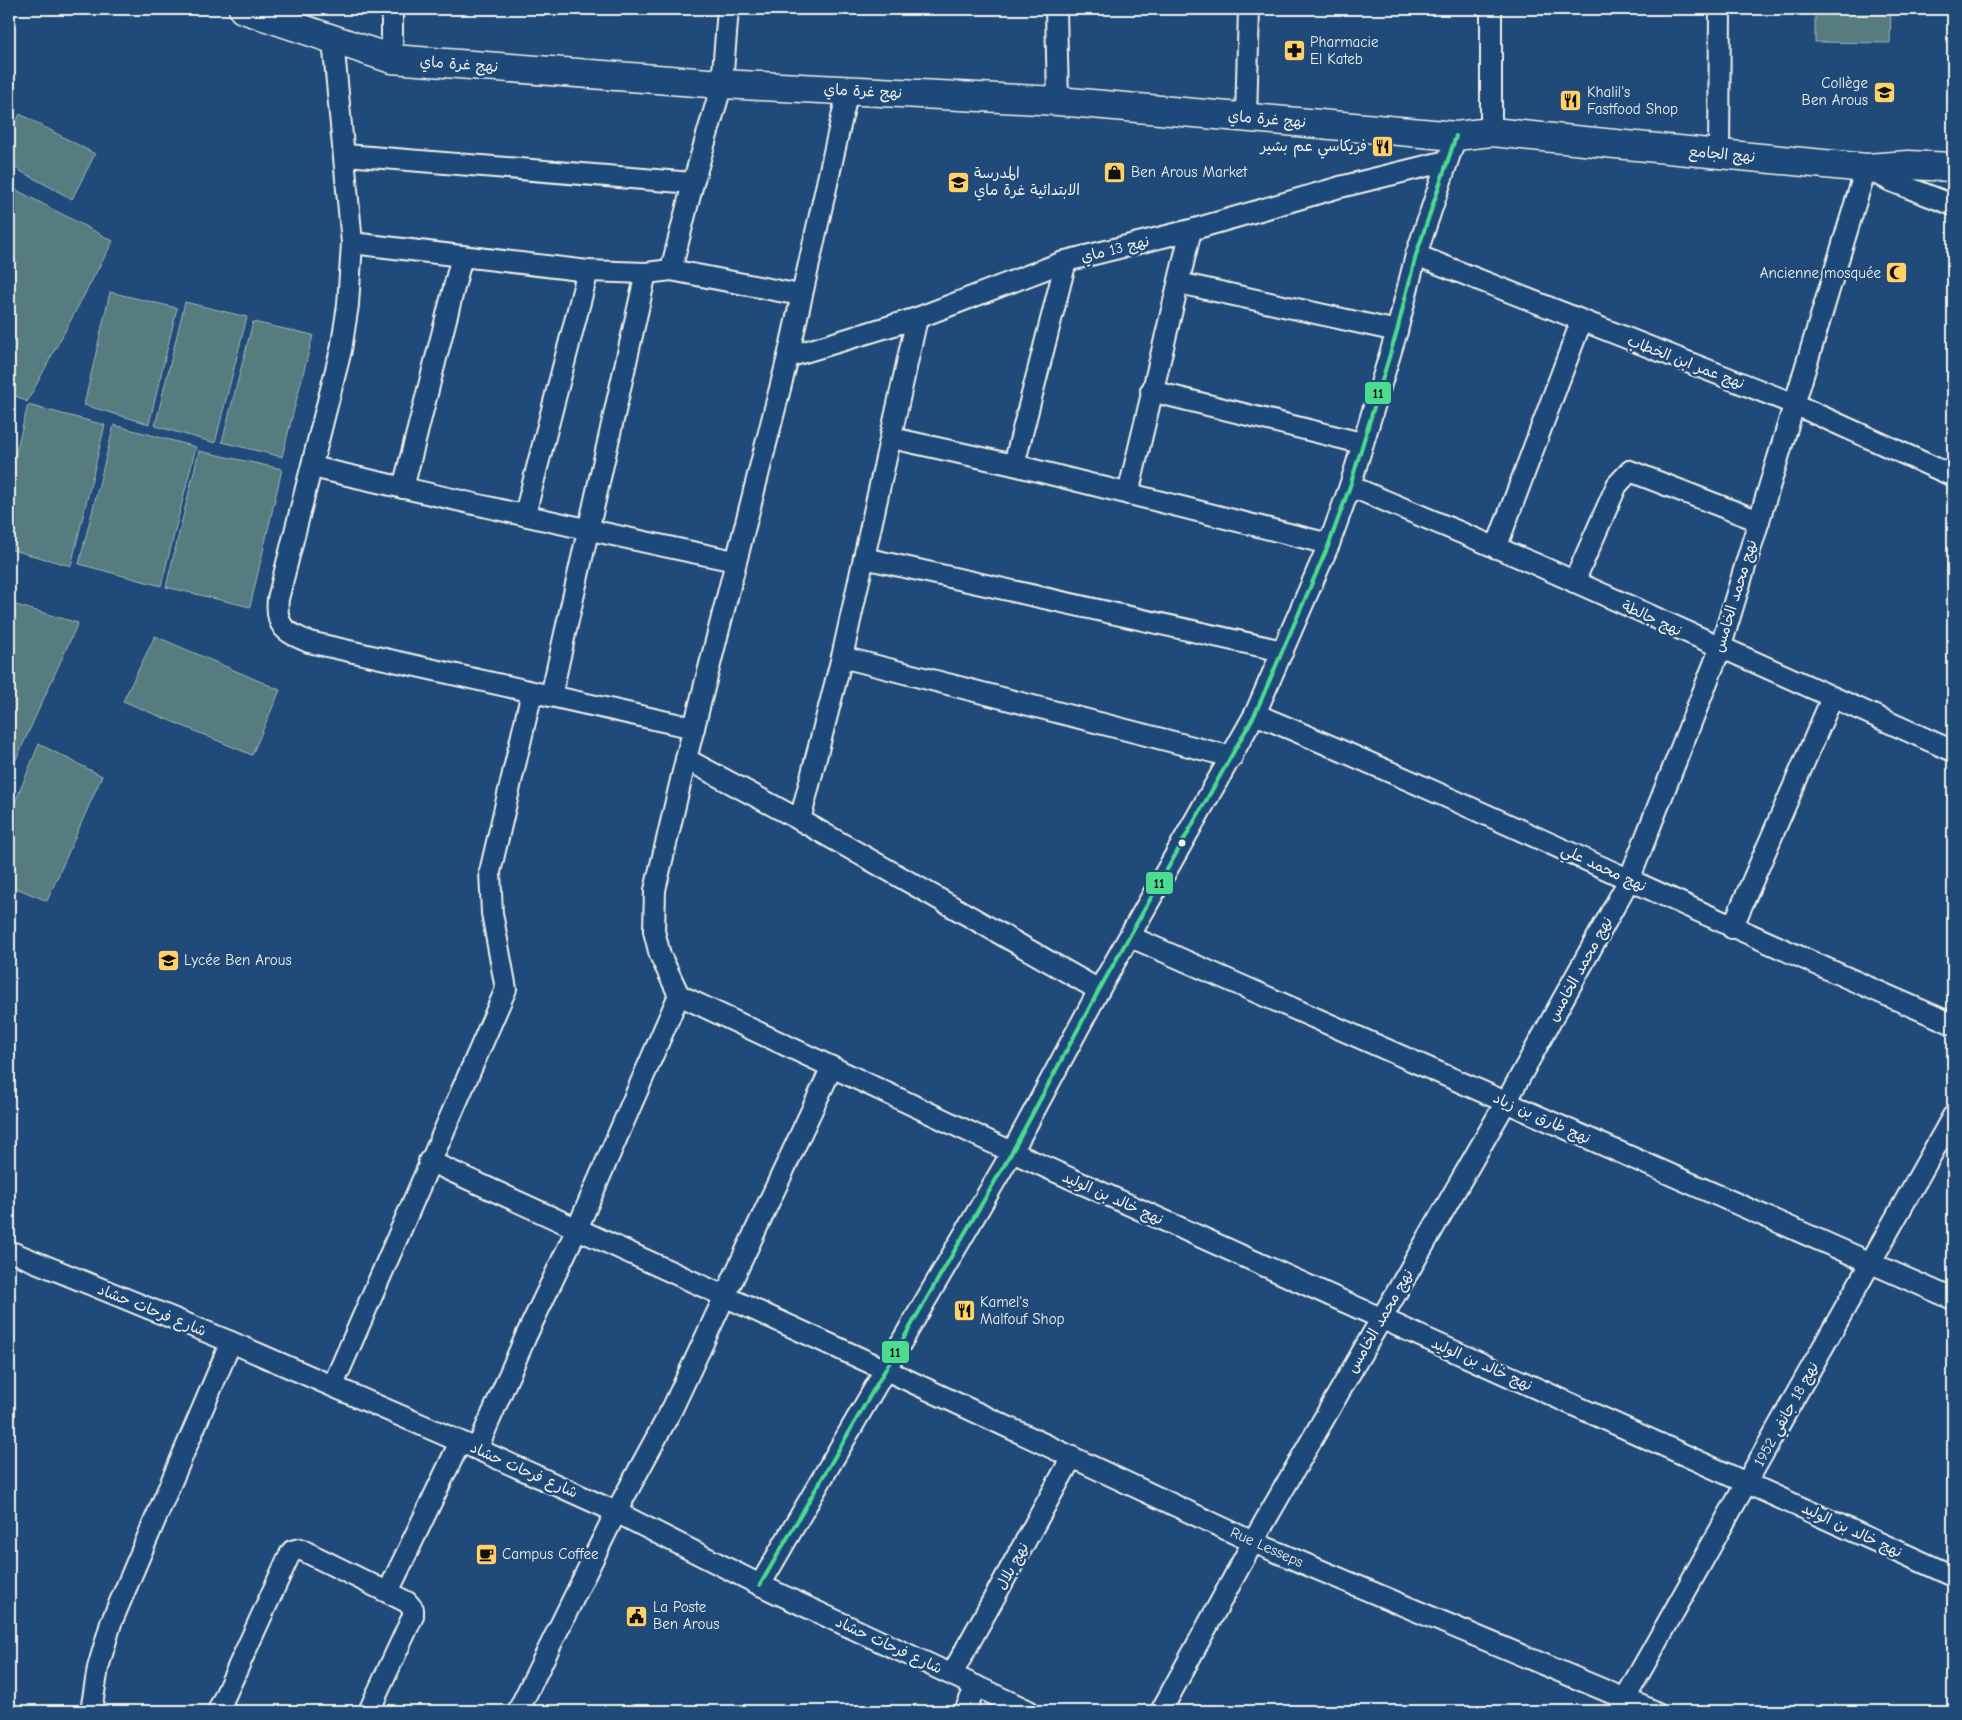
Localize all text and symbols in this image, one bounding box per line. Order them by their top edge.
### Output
place label: Pharmacie El Kateb [1310,33,1379,68]
pharmacy icon: Pharmacie El Kateb [1282,39,1306,63]
street label: نهج غرة ماي [419,52,499,78]
place label: Collège Ben Arous [1802,74,1868,109]
street label: نهج غرة ماي [823,80,903,104]
school or university icon: Collège Ben Arous [1872,80,1896,104]
place label: Khalil's Fastfood Shop [1587,83,1678,118]
restaurant icon: Khalil's Fastfood Shop [1559,89,1583,113]
street label: نهج غرة ماي [1227,107,1307,133]
restaurant icon: فريكاسي عم بشير [1371,134,1395,158]
place label: فريكاسي عم بشير [1259,137,1367,159]
street label: نهج الجامع [1688,142,1756,168]
shop icon: Ben Arous Market [1103,160,1127,184]
place label: Ben Arous Market [1131,163,1248,181]
place label: المدرسة الابتدائية غرة ماي [974,164,1080,201]
school or university icon: المدرسة الابتدائية غرة ماي [946,170,970,194]
street label: نهج 13 ماي [1079,232,1152,268]
mosque icon: Ancienne mosquée [1885,261,1909,285]
place label: Ancienne mosquée [1760,264,1881,282]
street label: نهج عمر ابن الخطاب [1624,331,1747,394]
line badge: 11 [1364,381,1392,405]
text: 11 [1372,385,1384,402]
street label: نهج محمد الخامس [1709,538,1762,655]
street label: نهج جالطة [1619,596,1685,641]
unlabelled marker [1177,838,1187,848]
street label: نهج محمد علي [1557,840,1649,899]
line badge: 11 [1145,871,1174,895]
text: 11 [1153,875,1165,892]
street label: نهج محمد الخامس [1544,914,1617,1025]
school or university icon: Lycée Ben Arous [156,948,180,972]
place label: Lycée Ben Arous [184,951,292,969]
street label: نهج طارق بن زياد [1490,1088,1593,1148]
street label: نهج خالد بن الوليد [1059,1168,1166,1229]
street label: نهج محمد الخامس [1343,1266,1418,1377]
street label: شارع فرحات حشاد [95,1280,209,1341]
place label: Kamel's Malfouf Shop [980,1293,1065,1328]
restaurant icon: Kamel's Malfouf Shop [952,1299,976,1323]
street label: نهج خالد بن الوليد [1428,1334,1535,1395]
line badge: 11 [881,1340,910,1364]
text: 11 [889,1344,901,1361]
street label: نهج 18 جانفي 1952 [1750,1359,1826,1471]
street label: شارع فرحات حشاد [467,1438,580,1503]
street label: نهج خالد بن الوليد [1799,1499,1905,1562]
street label: Rue Lesseps [1228,1523,1306,1571]
street label: نهج بلال [992,1539,1033,1593]
cafe icon: Campus Coffee [474,1542,498,1566]
place label: Campus Coffee [502,1545,599,1563]
place label: La Poste Ben Arous [653,1598,719,1633]
public building icon: La Poste Ben Arous [625,1604,649,1628]
street label: شارع فرحات حشاد [832,1612,945,1678]

